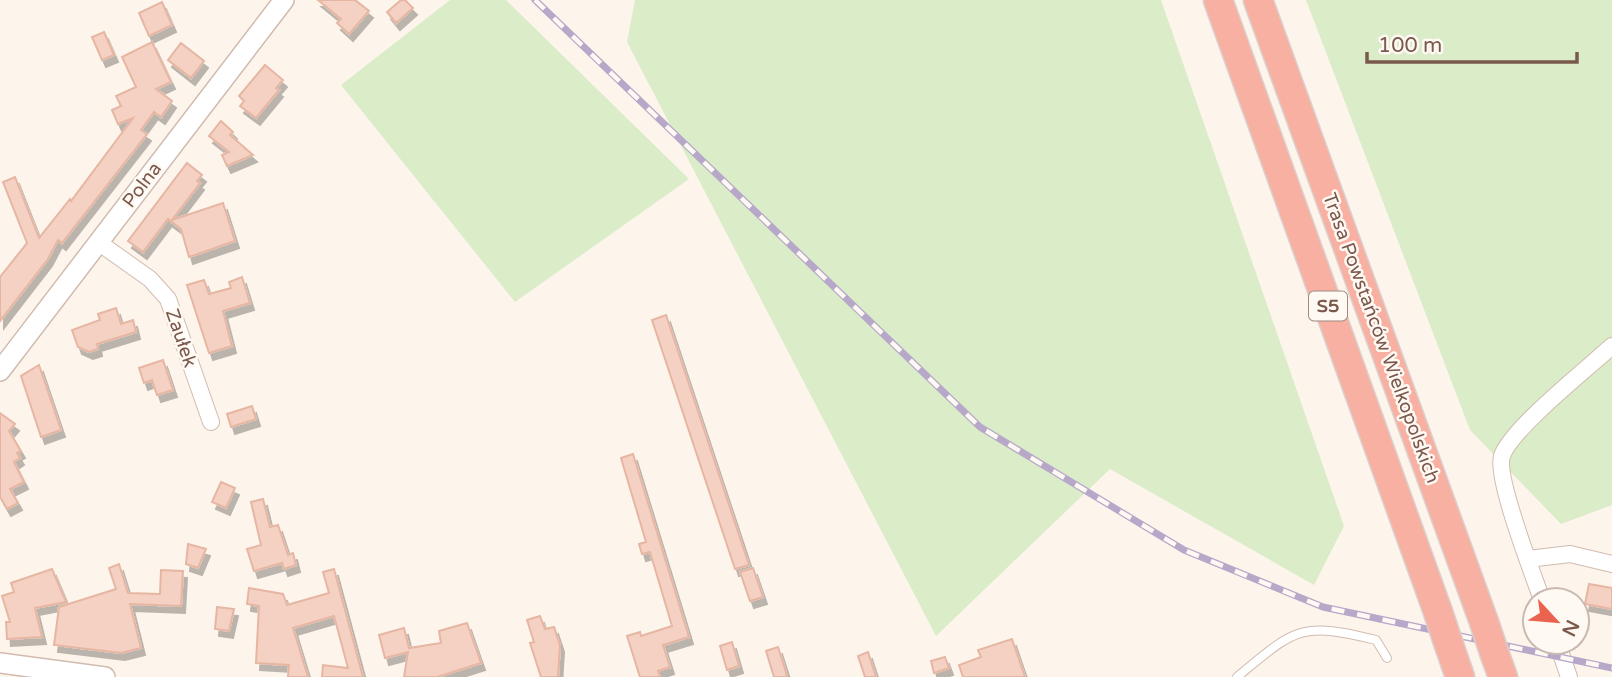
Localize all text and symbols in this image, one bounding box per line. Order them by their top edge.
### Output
scale bar [1367,21,1577,65]
text: 100 m [1378,33,1442,58]
street label: Polna [118,158,166,212]
street label: Trasa Powstańców Wielkopolskich [1318,190,1444,486]
road number: S5 [1309,292,1347,320]
street label: Zaułek [161,306,201,370]
north arrow [1521,586,1591,656]
text: N [1557,616,1584,640]

